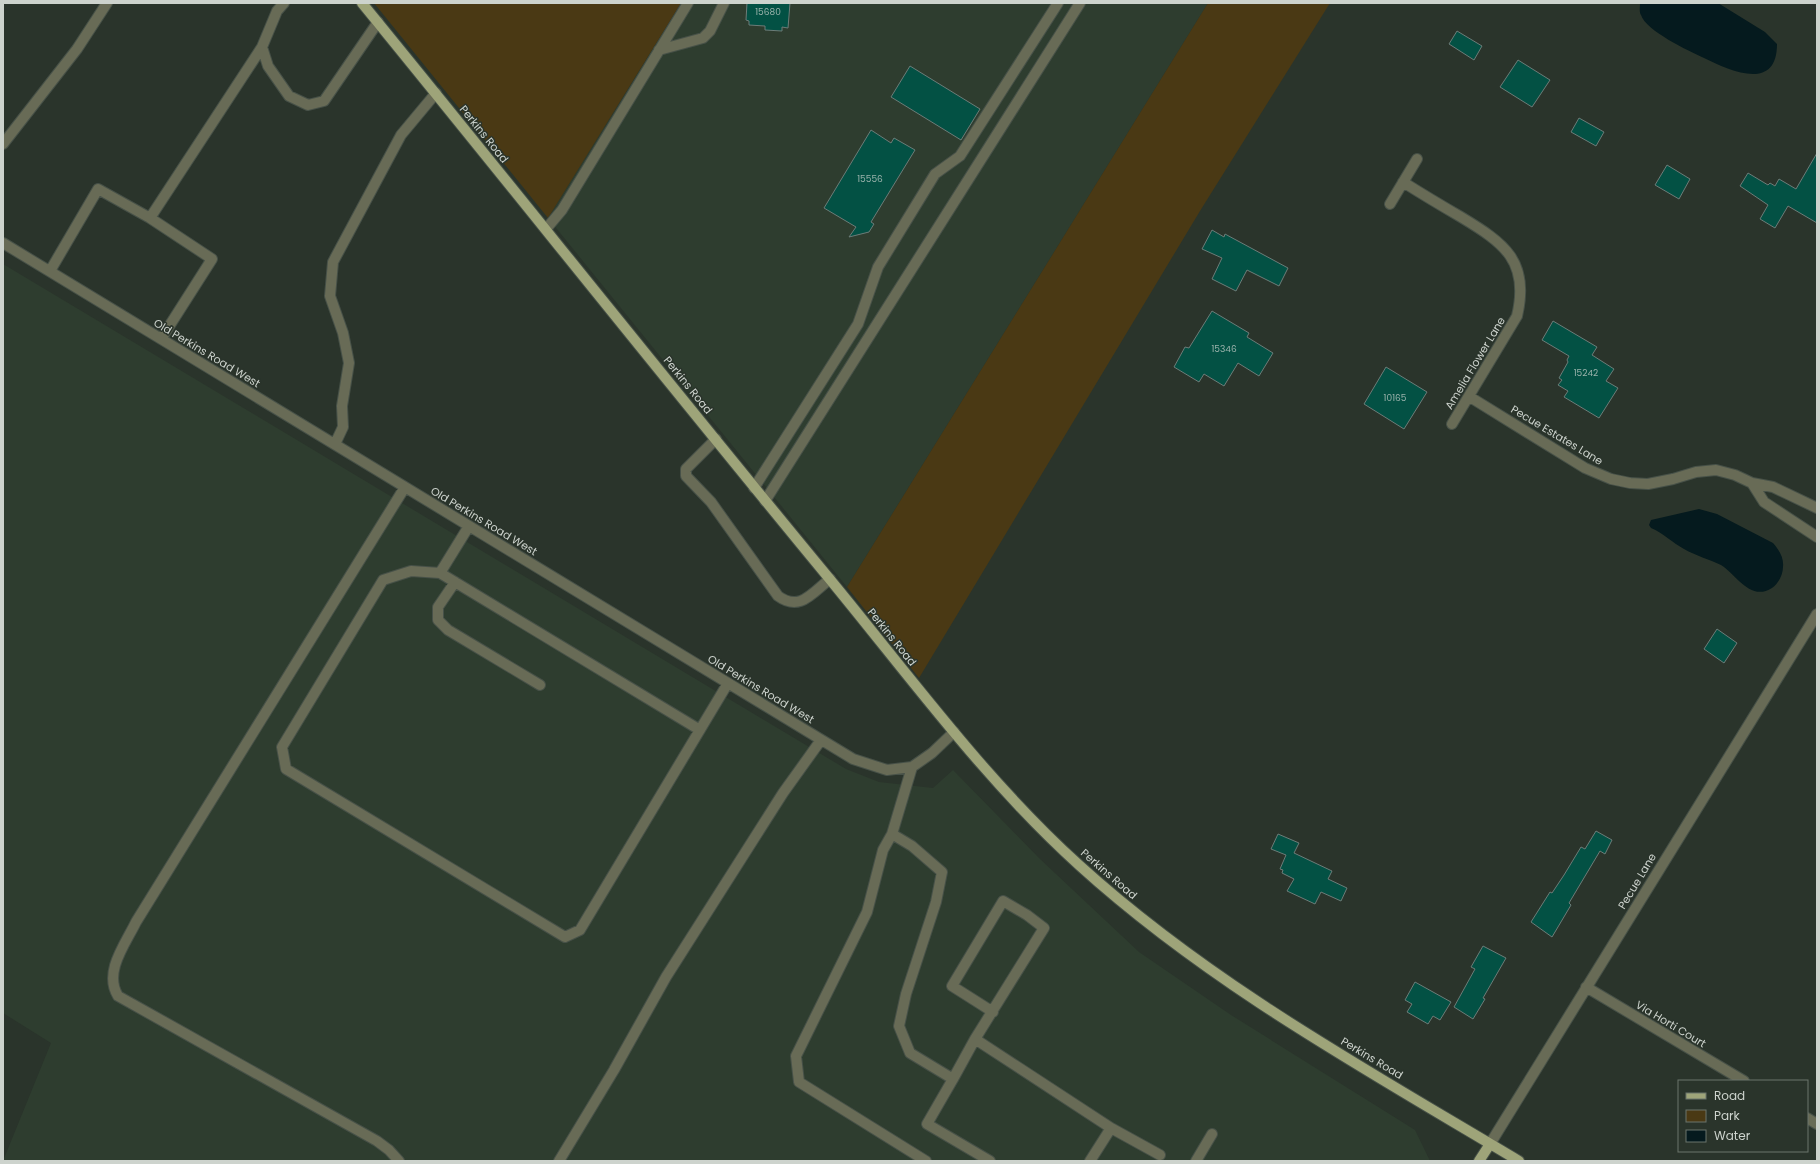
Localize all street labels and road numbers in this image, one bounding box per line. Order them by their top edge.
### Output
street label: Perkins Road [456,102,512,166]
street label: Amelia Flower Lane [1441,313,1509,412]
street label: Old Perkins Road West [151,315,263,391]
street label: Perkins Road [660,353,716,417]
street label: Pecue Estates Lane [1508,401,1606,469]
street label: Old Perkins Road West [428,483,540,559]
street label: Perkins Road [864,605,920,669]
street label: Old Perkins Road West [705,651,817,727]
street label: Perkins Road [1077,845,1141,903]
street label: Pecue Lane [1614,850,1660,912]
street label: Via Horti Court [1633,997,1709,1051]
street label: Perkins Road [1338,1033,1406,1083]

